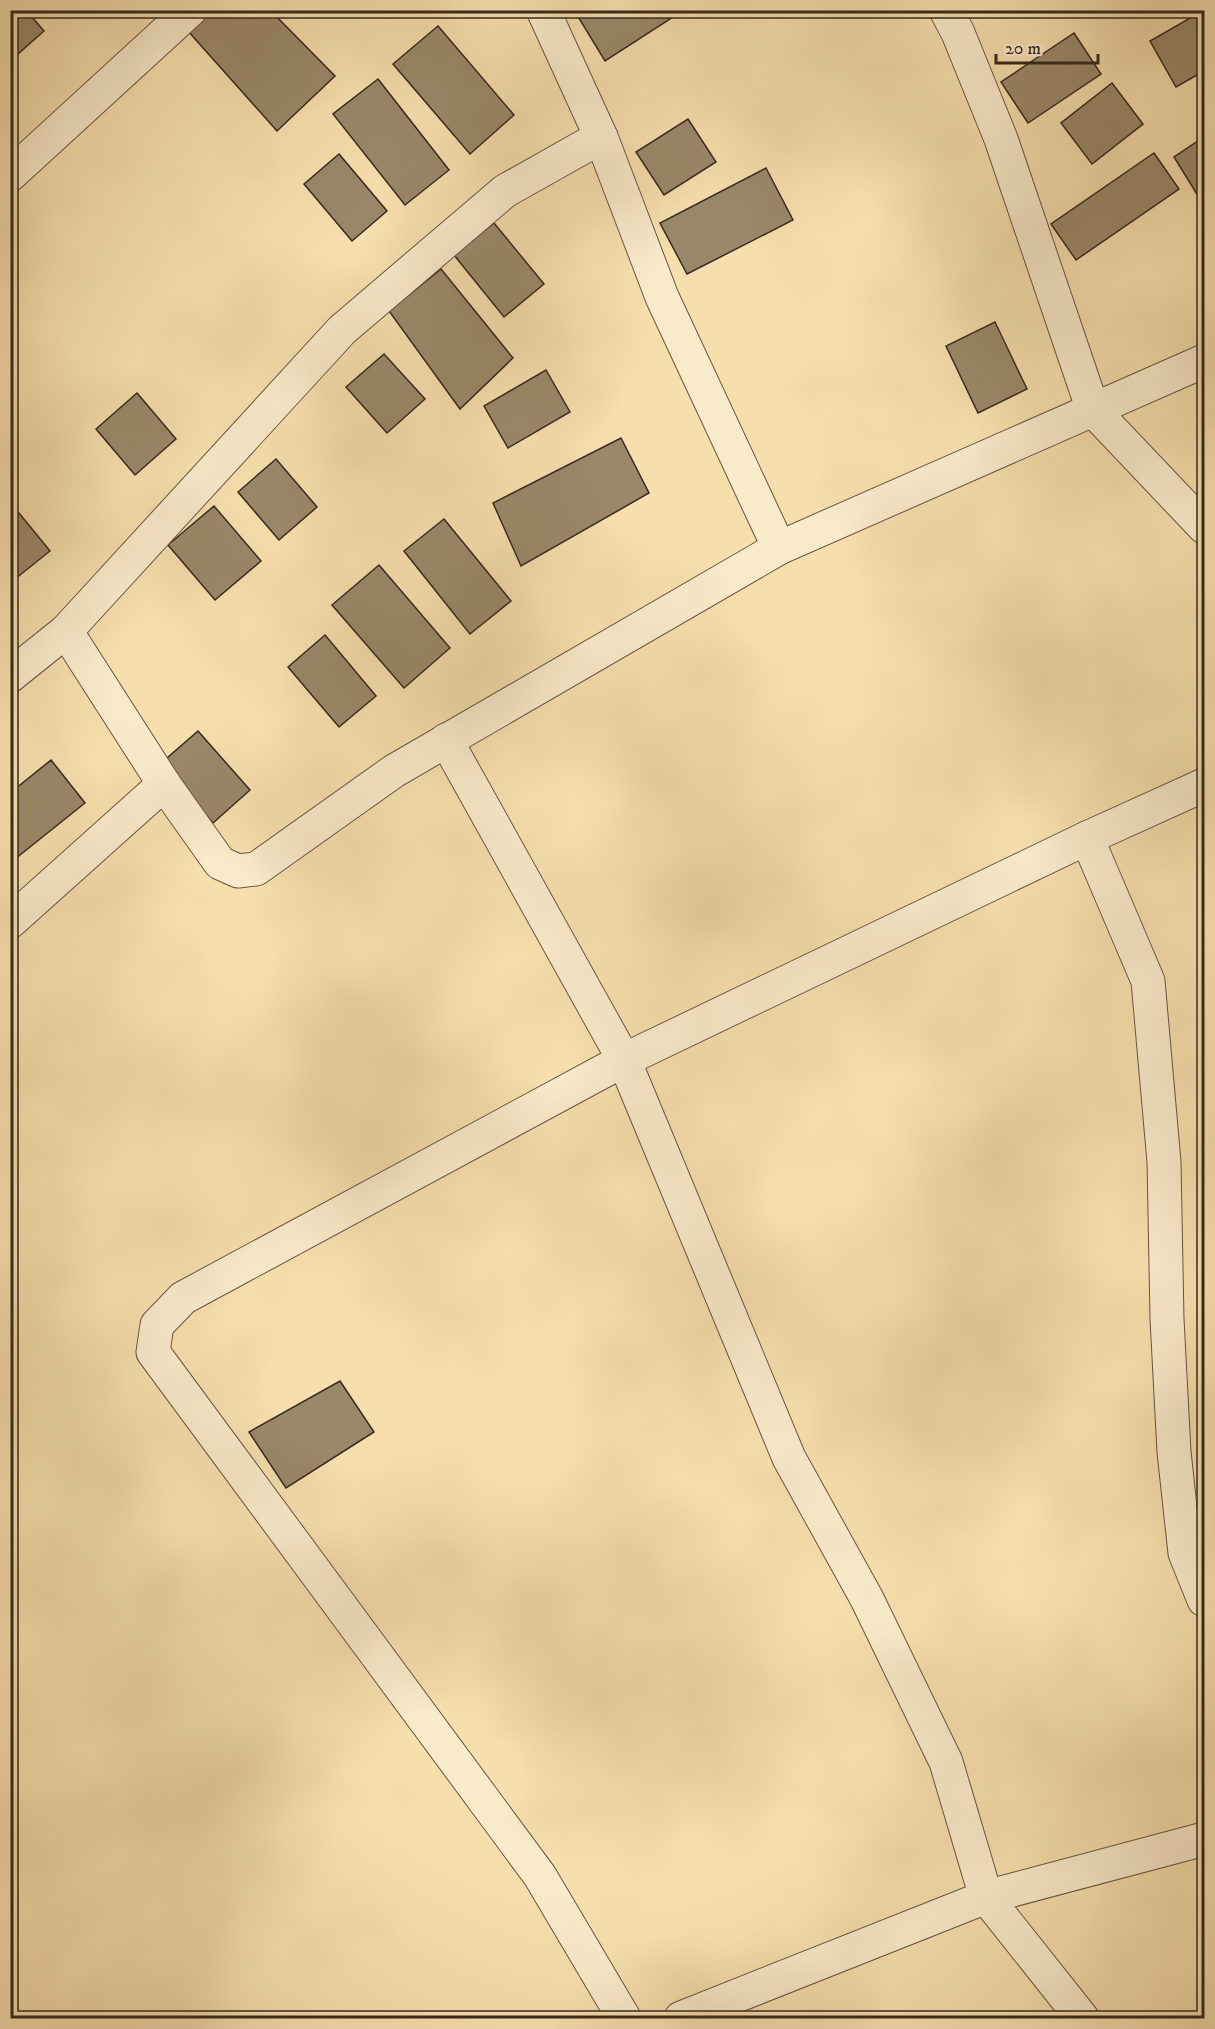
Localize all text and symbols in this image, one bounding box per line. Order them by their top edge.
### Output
scale bar [996,27,1098,65]
text: 20 m [1005,38,1041,60]

